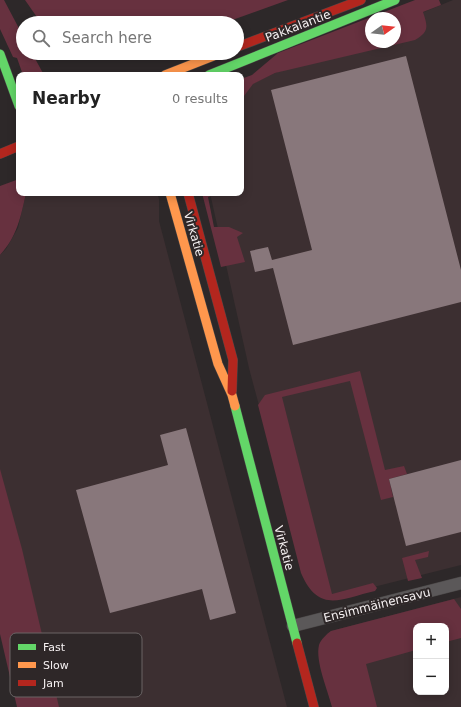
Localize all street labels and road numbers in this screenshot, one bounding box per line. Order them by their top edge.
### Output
street label: Pakkalantie [263,7,333,45]
street label: Virkatie [181,210,207,258]
street label: Virkatie [271,524,297,572]
street label: Ensimmäinensavu [322,585,432,625]

